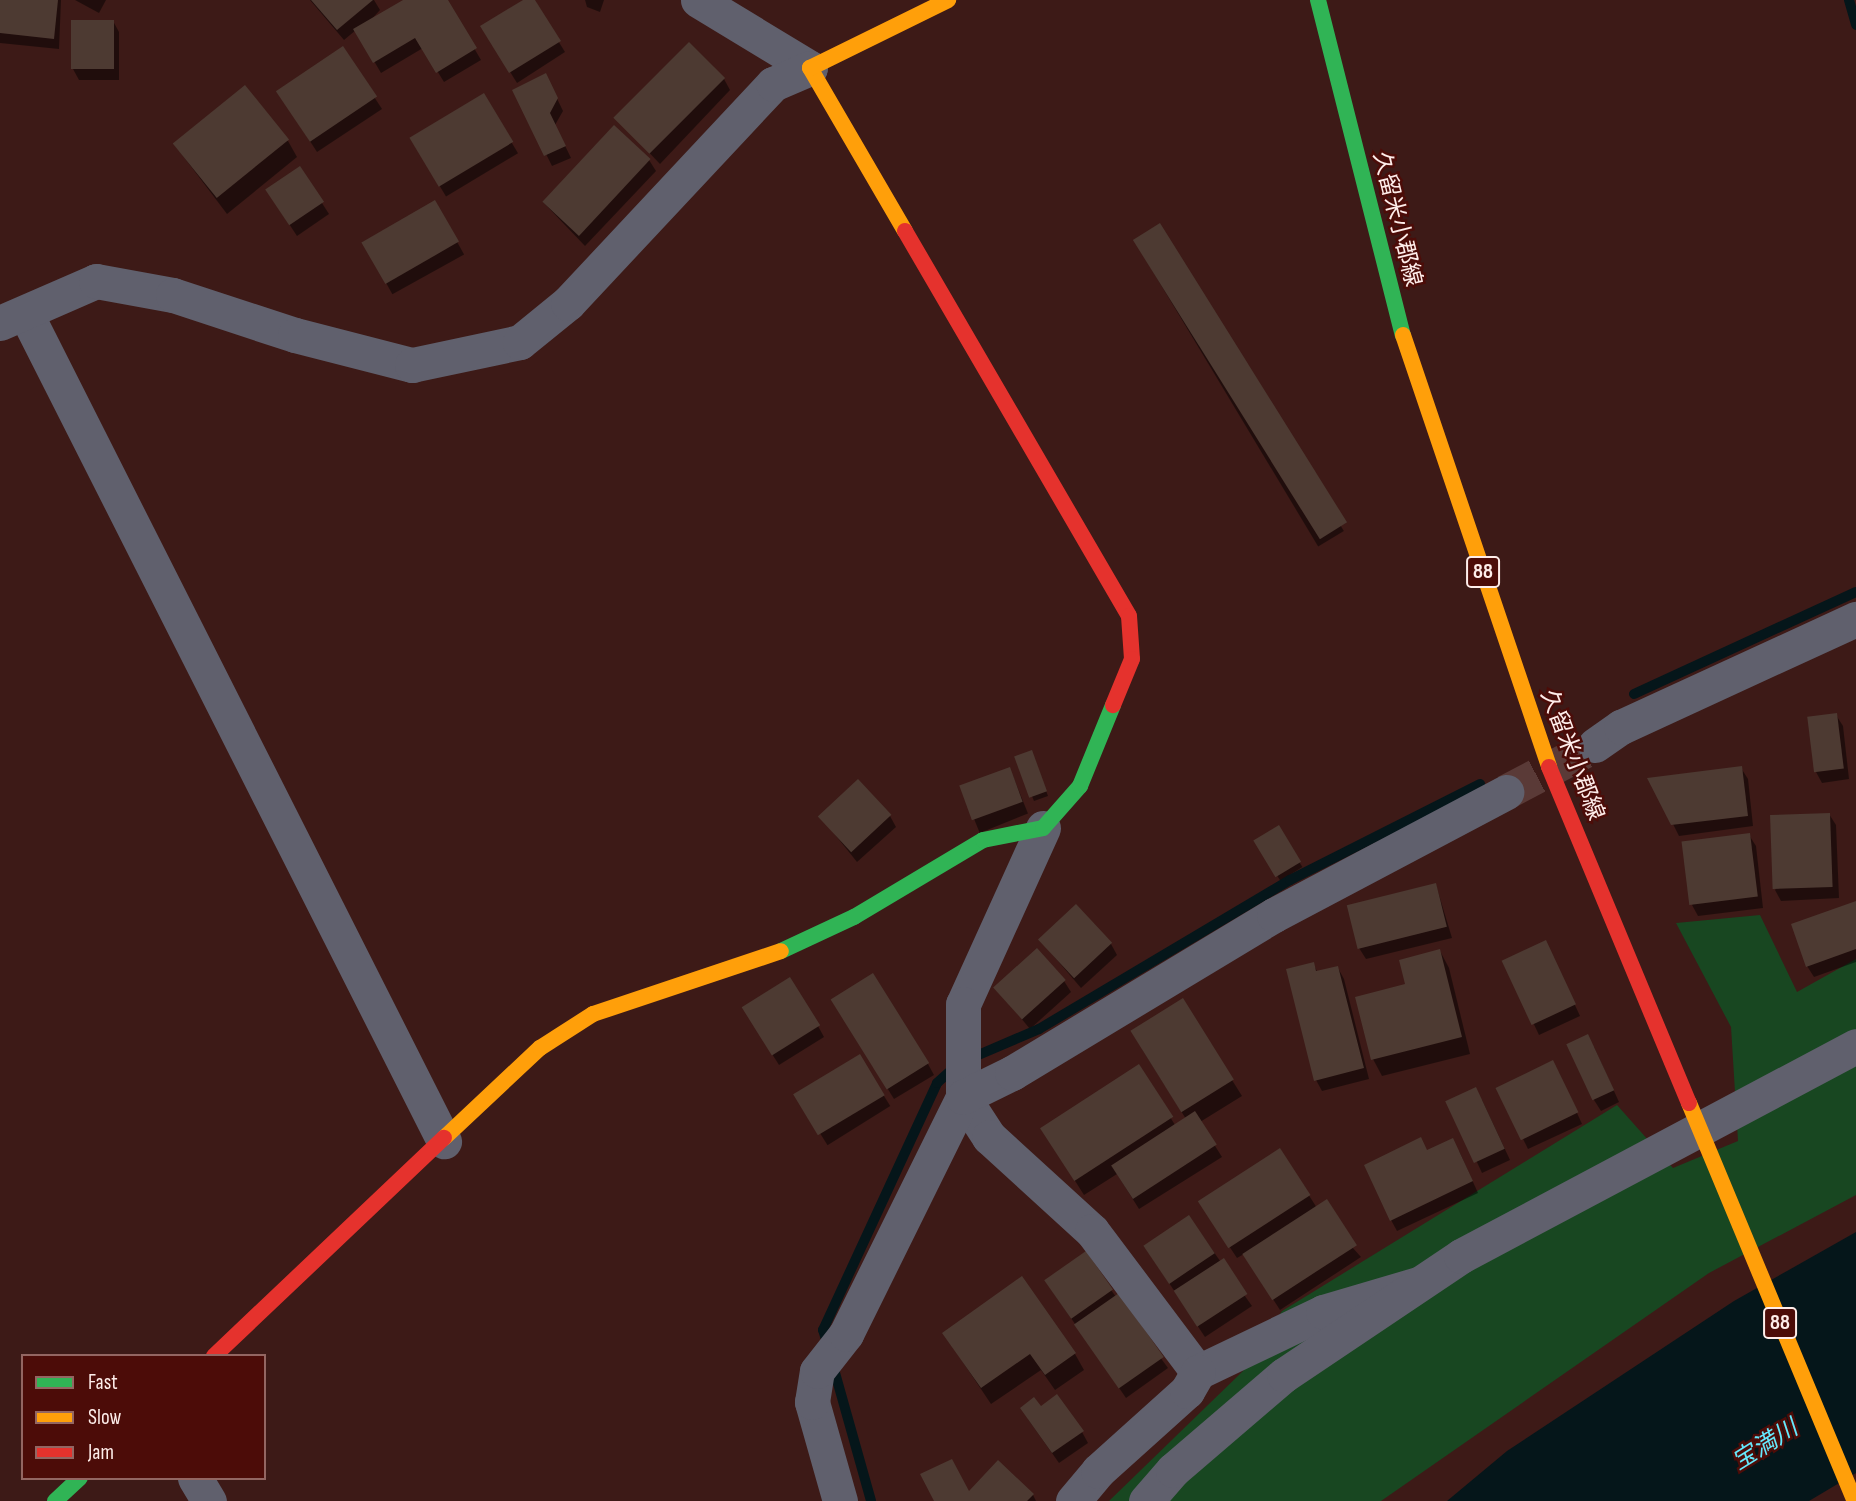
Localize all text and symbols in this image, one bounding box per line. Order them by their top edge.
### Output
street label: 久留米小郡線 [1367,149,1427,289]
road number: 88 [1466,554,1500,590]
street label: 久留米小郡線 [1534,686,1610,824]
road number: 88 [1762,1306,1798,1340]
legend [21,1354,266,1480]
text: Fast [88,1370,118,1395]
text: Slow [88,1405,121,1430]
water label: 宝満川 [1727,1414,1803,1476]
text: Jam [88,1440,114,1465]

